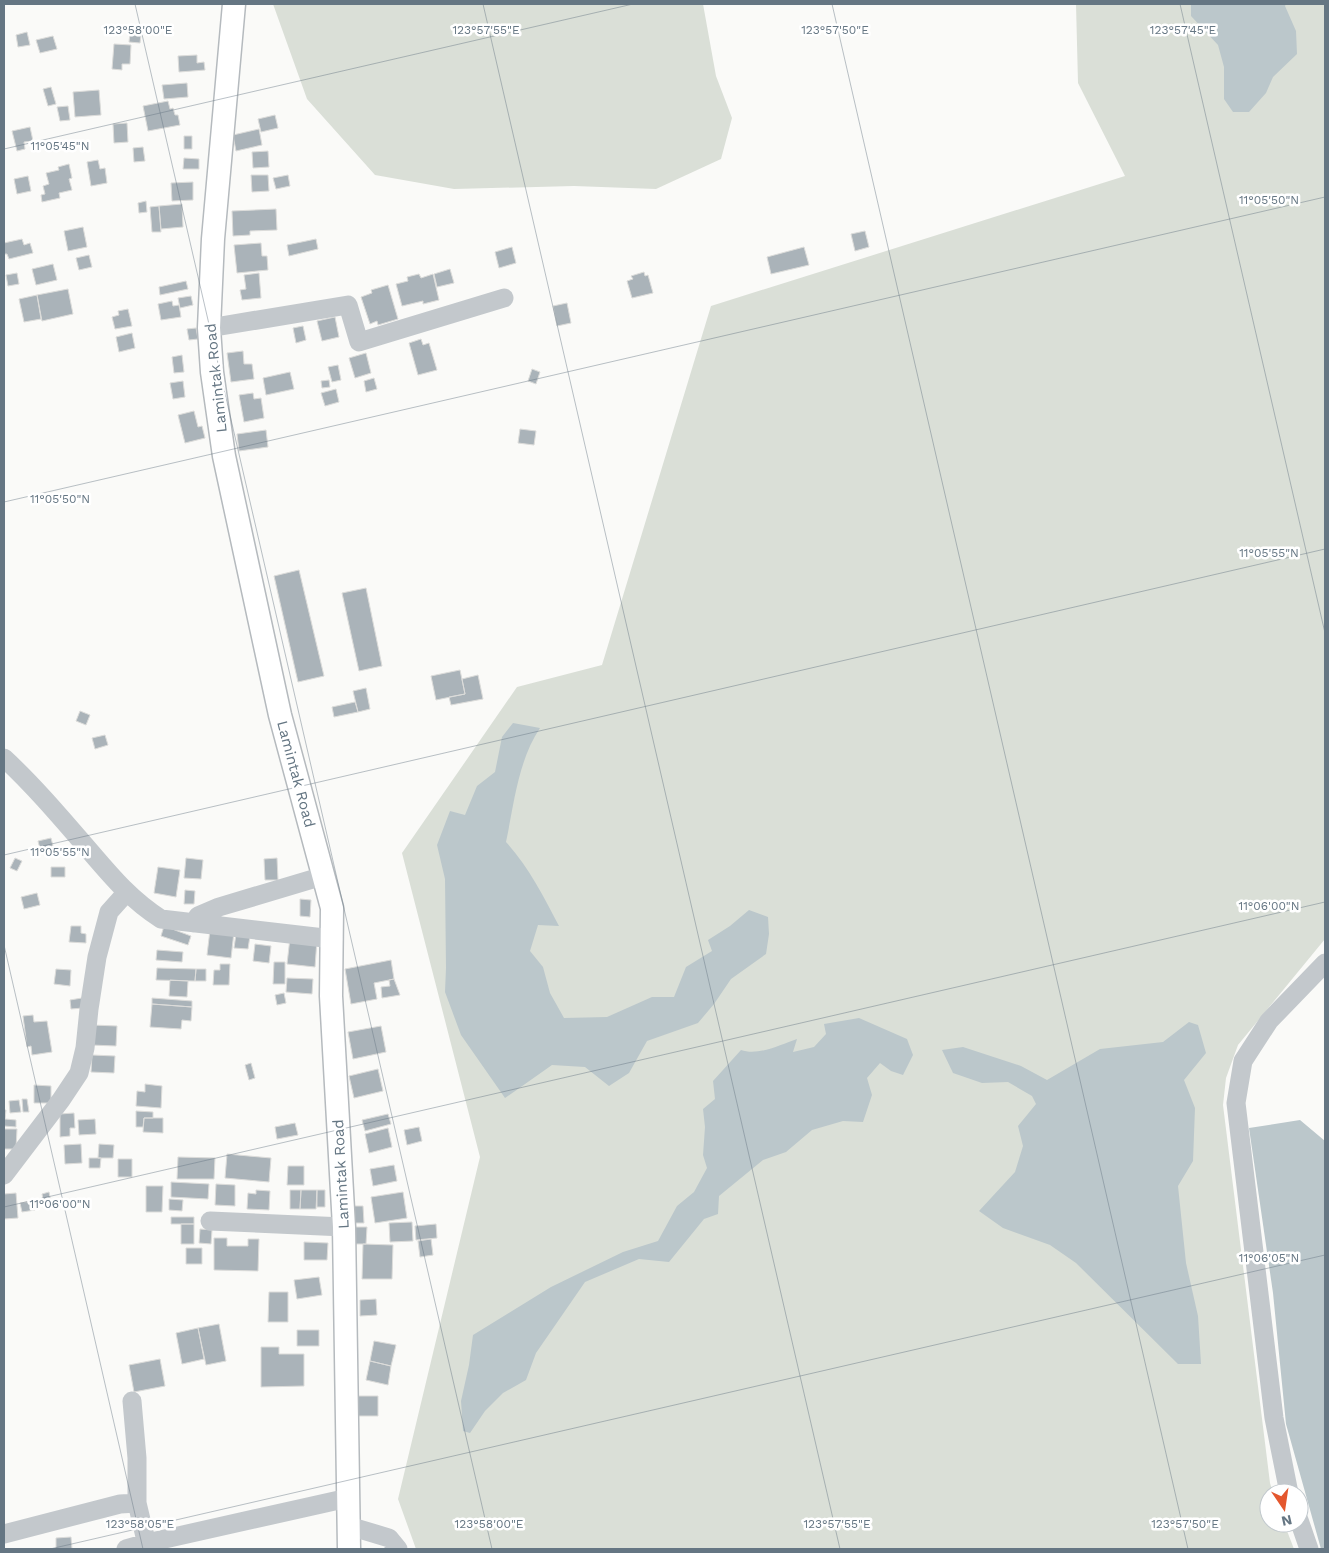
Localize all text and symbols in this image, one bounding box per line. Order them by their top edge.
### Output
text: 123°58'00"E [104,23,173,37]
text: 123°57'55"E [452,23,520,37]
text: 123°57'50"E [801,23,869,37]
text: 123°57'45"E [1150,23,1217,37]
text: 11°05'45"N [30,139,90,153]
text: 11°05'50"N [1239,193,1299,207]
street label: Lamintak Road [201,323,231,433]
text: 11°05'50"N [30,492,90,506]
text: 11°05'55"N [1239,546,1299,560]
street label: Lamintak Road [273,719,319,829]
text: 11°05'55"N [30,845,90,859]
text: 11°06'00"N [1238,899,1300,913]
street label: Lamintak Road [329,1119,353,1229]
text: 11°06'00"N [29,1197,91,1211]
text: 11°06'05"N [1239,1251,1299,1265]
north arrow [1259,1483,1309,1533]
text: N [1280,1512,1294,1530]
text: 123°58'05"E [106,1517,174,1531]
text: 123°58'00"E [455,1517,524,1531]
text: 123°57'55"E [803,1517,871,1531]
text: 123°57'50"E [1151,1517,1219,1531]

